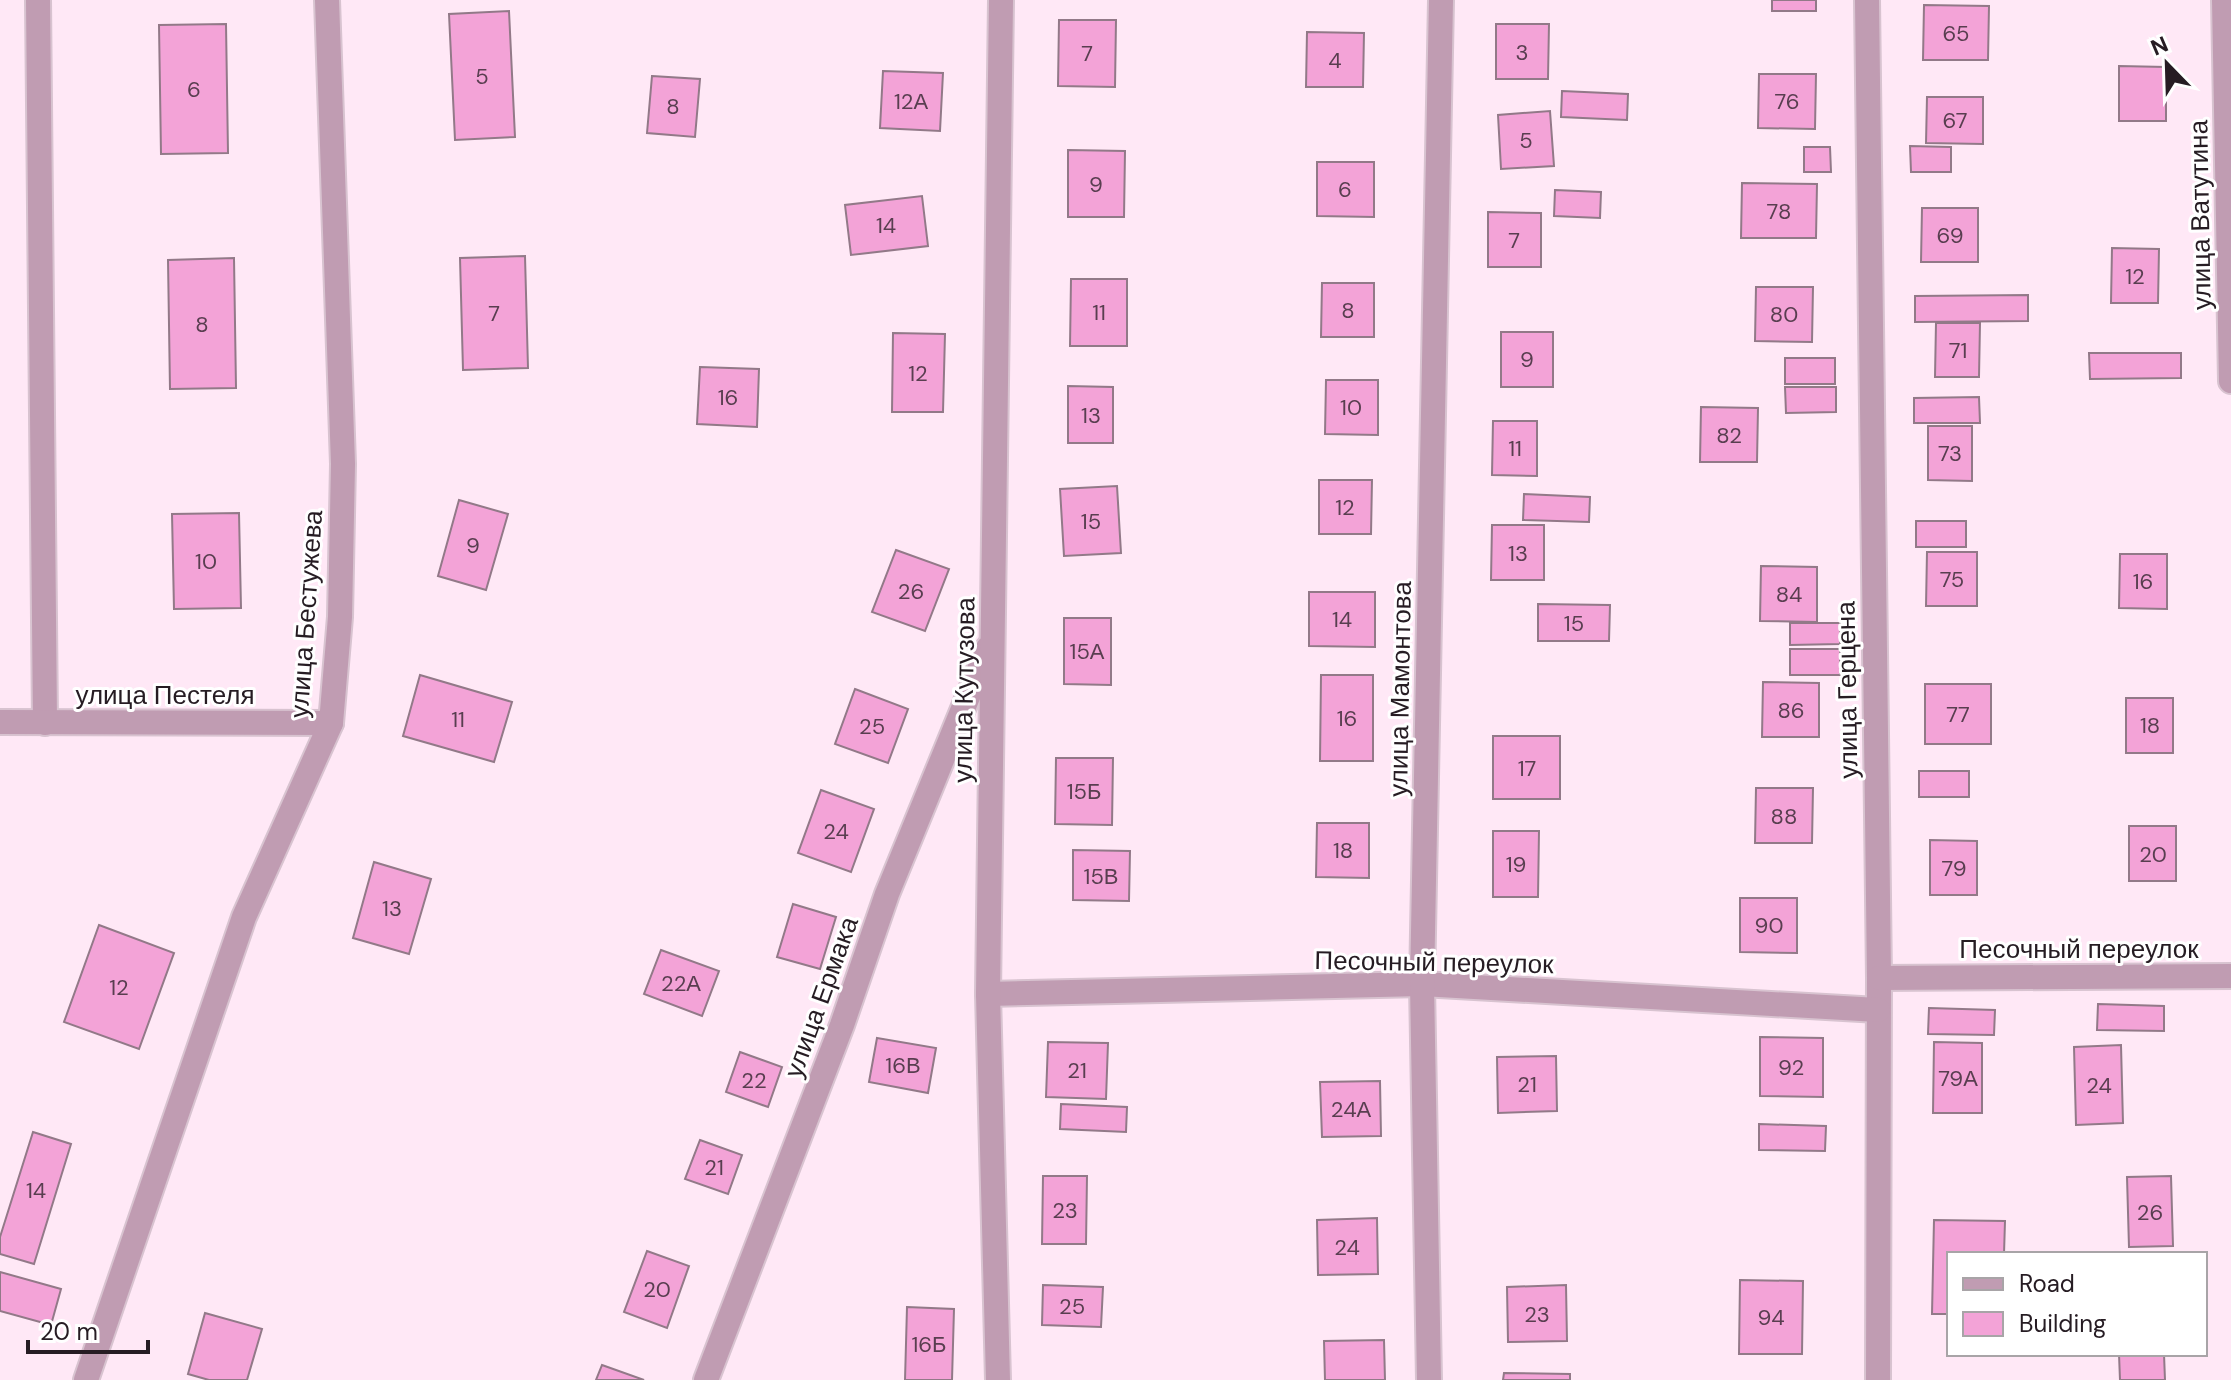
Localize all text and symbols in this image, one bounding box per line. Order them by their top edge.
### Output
house number: 65 [1943,19,1969,48]
north arrow [2127,24,2207,104]
text: N [2146,30,2172,63]
house number: 3 [1515,38,1529,67]
house number: 7 [1081,39,1093,68]
house number: 4 [1328,46,1342,75]
house number: 5 [475,62,489,91]
house number: 6 [187,75,201,104]
house number: 12А [894,87,928,116]
house number: 76 [1775,87,1800,116]
house number: 8 [666,92,680,121]
house number: 67 [1943,106,1968,135]
street label: улица Ватутина [2181,119,2219,310]
house number: 5 [1519,126,1533,155]
house number: 9 [1089,170,1103,199]
house number: 6 [1338,175,1352,204]
house number: 78 [1767,197,1791,226]
house number: 14 [876,211,896,240]
house number: 69 [1936,221,1964,250]
house number: 7 [1508,226,1520,255]
house number: 12 [2125,262,2145,291]
house number: 8 [1341,296,1355,325]
house number: 11 [1092,298,1106,327]
house number: 7 [488,299,500,328]
house number: 80 [1770,300,1798,329]
house number: 8 [195,310,209,339]
house number: 71 [1949,336,1967,365]
house number: 9 [1520,345,1534,374]
house number: 12 [908,359,928,388]
house number: 16 [718,383,738,412]
house number: 10 [1340,393,1362,422]
house number: 13 [1081,401,1101,430]
house number: 82 [1716,421,1742,450]
house number: 11 [1508,434,1522,463]
house number: 73 [1938,439,1962,468]
house number: 12 [1335,493,1355,522]
house number: 15 [1081,507,1101,536]
street label: улица Бестужева [282,508,330,719]
house number: 9 [466,531,480,560]
house number: 13 [1508,539,1528,568]
house number: 10 [195,547,217,576]
house number: 75 [1940,565,1964,594]
house number: 16 [2133,567,2153,596]
house number: 26 [898,577,924,606]
street label: улица Мамонтова [1381,580,1419,797]
house number: 84 [1776,580,1802,609]
street label: улица Кутузова [945,596,983,783]
street label: улица Герцена [1828,600,1866,779]
house number: 14 [1332,605,1352,634]
house number: 15 [1564,609,1584,638]
house number: 15А [1070,637,1105,666]
street label: улица Пестеля [75,678,255,712]
house number: 86 [1777,696,1805,725]
house number: 77 [1946,700,1970,729]
house number: 16 [1337,704,1357,733]
house number: 11 [451,705,465,734]
house number: 18 [2140,711,2160,740]
house number: 25 [859,712,885,741]
house number: 17 [1518,754,1536,783]
house number: 15Б [1067,777,1101,806]
house number: 88 [1771,802,1797,831]
house number: 24 [823,817,849,846]
house number: 18 [1333,836,1353,865]
house number: 20 [2139,840,2167,869]
house number: 19 [1506,850,1526,879]
house number: 79 [1942,854,1967,883]
house number: 15В [1084,862,1118,891]
house number: 13 [382,894,402,923]
street label: улица Ермака [776,911,866,1082]
house number: 90 [1755,911,1783,940]
street label: Песочный переулок [1959,932,2199,966]
street label: Песочный переулок [1314,943,1555,981]
house number: 22А [661,969,701,998]
house number: 12 [109,973,129,1002]
house number: 16В [885,1051,921,1080]
house number: 92 [1778,1053,1804,1082]
house number: 21 [1067,1056,1087,1085]
house number: 79А [1938,1064,1978,1093]
house number: 22 [741,1066,767,1095]
house number: 21 [1517,1070,1537,1099]
house number: 24 [2086,1071,2112,1100]
house number: 24А [1331,1095,1371,1124]
house number: 21 [704,1153,724,1182]
house number: 14 [26,1176,46,1205]
house number: 23 [1052,1196,1078,1225]
house number: 26 [2137,1198,2163,1227]
house number: 24 [1334,1233,1360,1262]
legend [1947,1252,2207,1356]
text: Road [2019,1268,2075,1299]
house number: 20 [643,1275,671,1304]
house number: 25 [1059,1292,1085,1321]
house number: 23 [1524,1300,1550,1329]
house number: 94 [1757,1303,1785,1332]
scale bar [28,1304,148,1354]
text: Building [2019,1308,2106,1339]
text: 20 m [40,1316,98,1347]
house number: 16Б [911,1330,947,1359]

